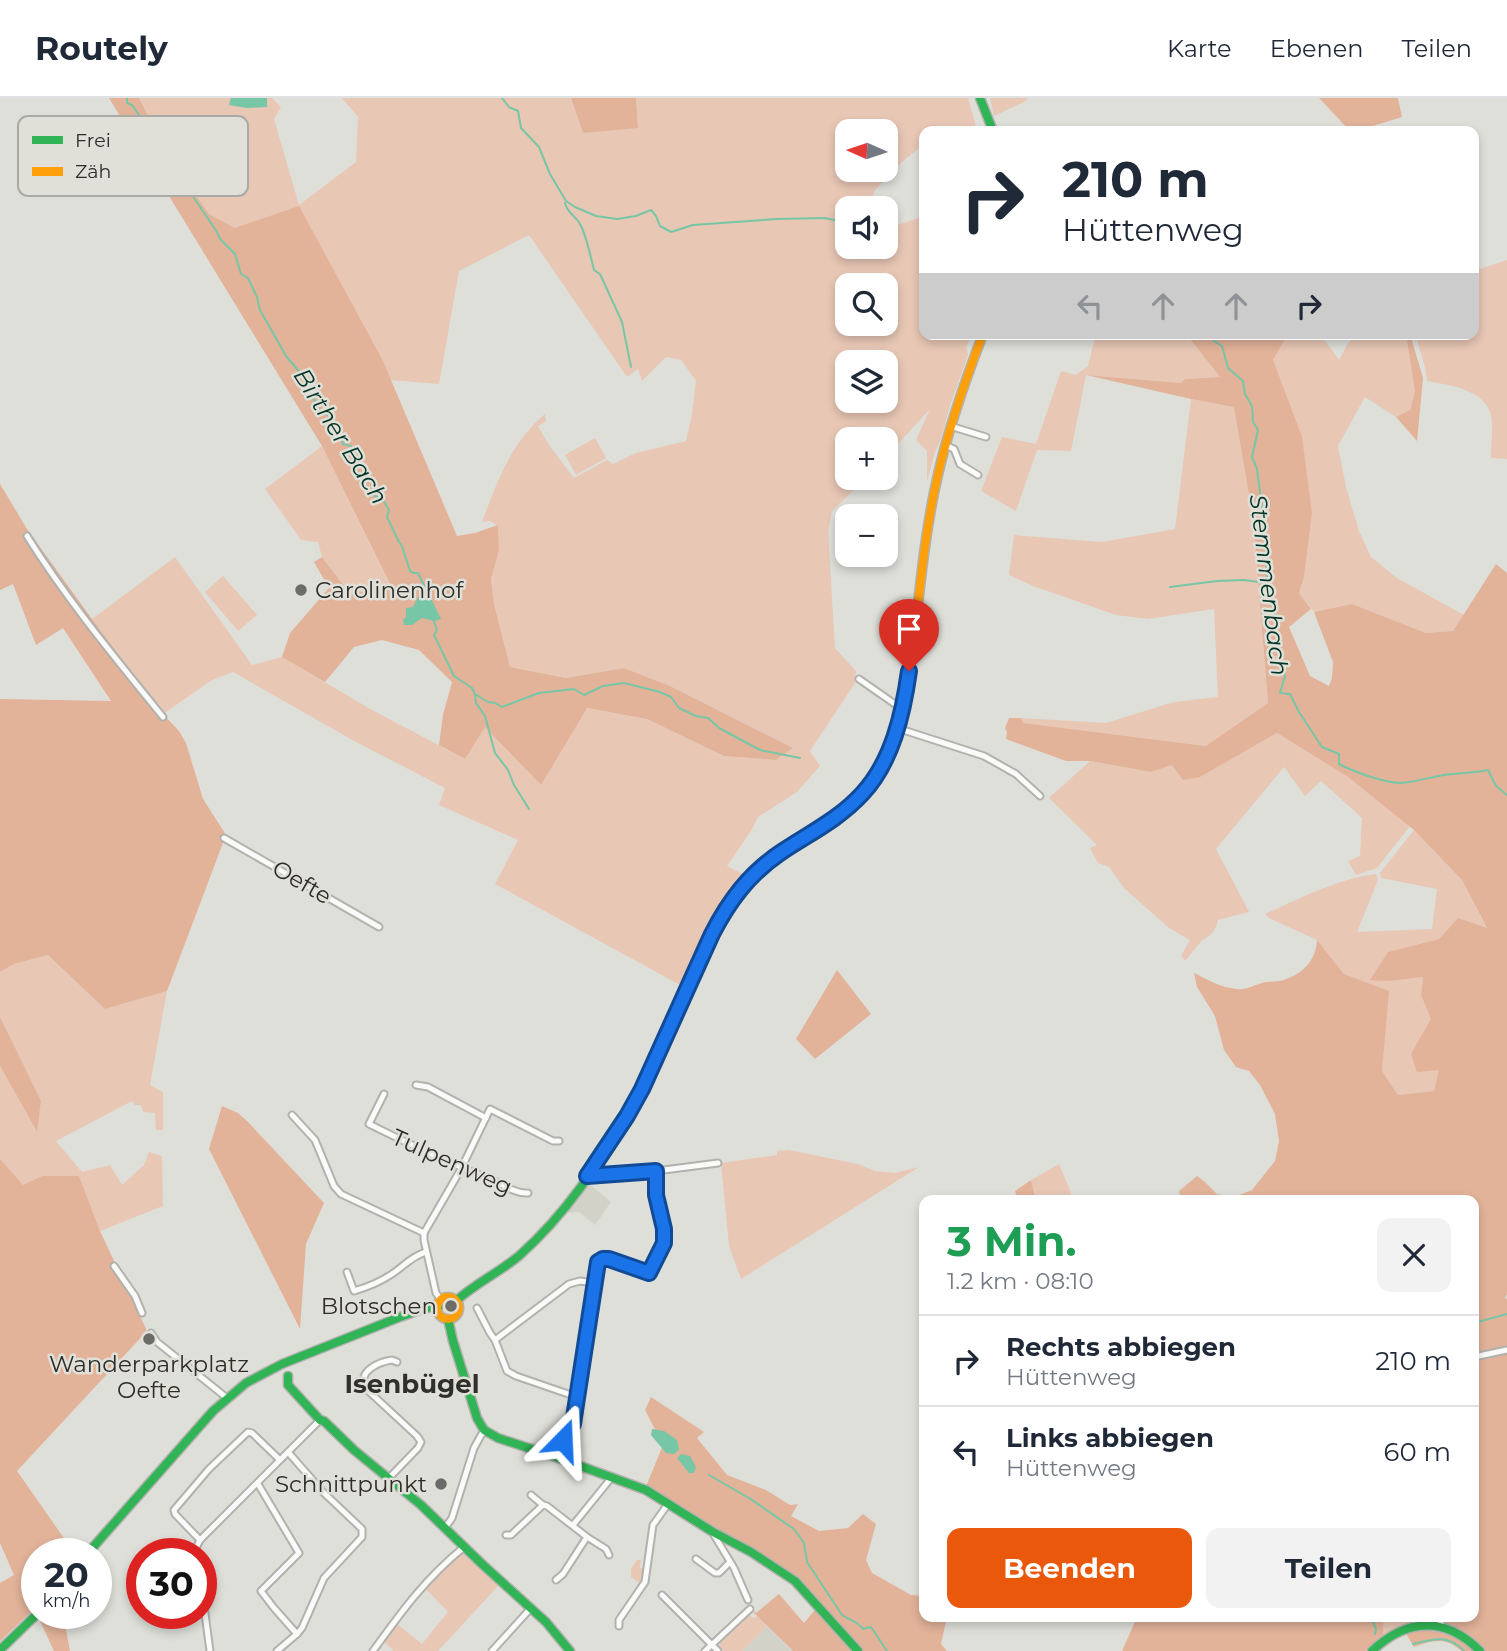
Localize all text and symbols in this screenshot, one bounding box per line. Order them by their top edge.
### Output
text: Routely [35,28,168,68]
text: Karte [1167,34,1232,63]
text: Ebenen [1270,34,1363,63]
text: Teilen [1401,34,1472,63]
legend [18,116,248,196]
north arrow [835,119,898,182]
map controls [835,119,898,567]
text: Frei [75,129,111,152]
text: 210 m [1062,150,1209,209]
icon: right [947,154,1038,245]
text: Zäh [75,160,111,183]
button: sound [835,196,898,259]
text: Hüttenweg [1062,210,1244,249]
button: search [835,273,898,336]
icon: left [1071,287,1109,325]
icon: ahead [1144,287,1182,325]
icon: ahead [1217,287,1255,325]
icon: right [1290,287,1328,325]
button: layers [835,350,898,413]
water label: Birther Bach [288,363,394,509]
button: + [835,427,898,490]
water label: Stemmenbach [1243,493,1295,677]
button: − [835,504,898,567]
place label: Carolinenhof [315,576,464,604]
marker: Carolinenhof [293,582,309,598]
pin [879,599,939,671]
icon: arrive [890,610,928,648]
street label: Oefte [267,854,337,910]
street label: Tulpenweg [387,1123,517,1201]
text: 3 Min. [947,1215,1077,1267]
button: close [1377,1218,1451,1292]
text: 1.2 km · 08:10 [947,1267,1094,1295]
place label: Blotschen [321,1292,437,1320]
marker: Blotschen [443,1298,459,1314]
marker: Wanderparkplatz Oefte [141,1331,157,1347]
text: Rechts abbiegen [1006,1331,1236,1363]
icon: right [947,1342,985,1380]
text: 210 m [1375,1345,1451,1377]
place label: Wanderparkplatz Oefte [49,1350,249,1404]
text: Hüttenweg [1006,1363,1137,1391]
district label: Isenbügel [345,1368,479,1400]
position arrow [526,1403,600,1477]
text: Links abbiegen [1006,1422,1214,1454]
icon: left [947,1433,985,1471]
text: 60 m [1384,1436,1451,1468]
text: Hüttenweg [1006,1454,1137,1482]
place label: Schnittpunkt [275,1470,427,1498]
marker: Schnittpunkt [433,1476,449,1492]
button: Beenden [947,1528,1192,1608]
button: Teilen [1206,1528,1451,1608]
speed limit sign: 30 [126,1538,217,1629]
text: 20 [44,1553,89,1596]
text: km/h [42,1590,91,1612]

